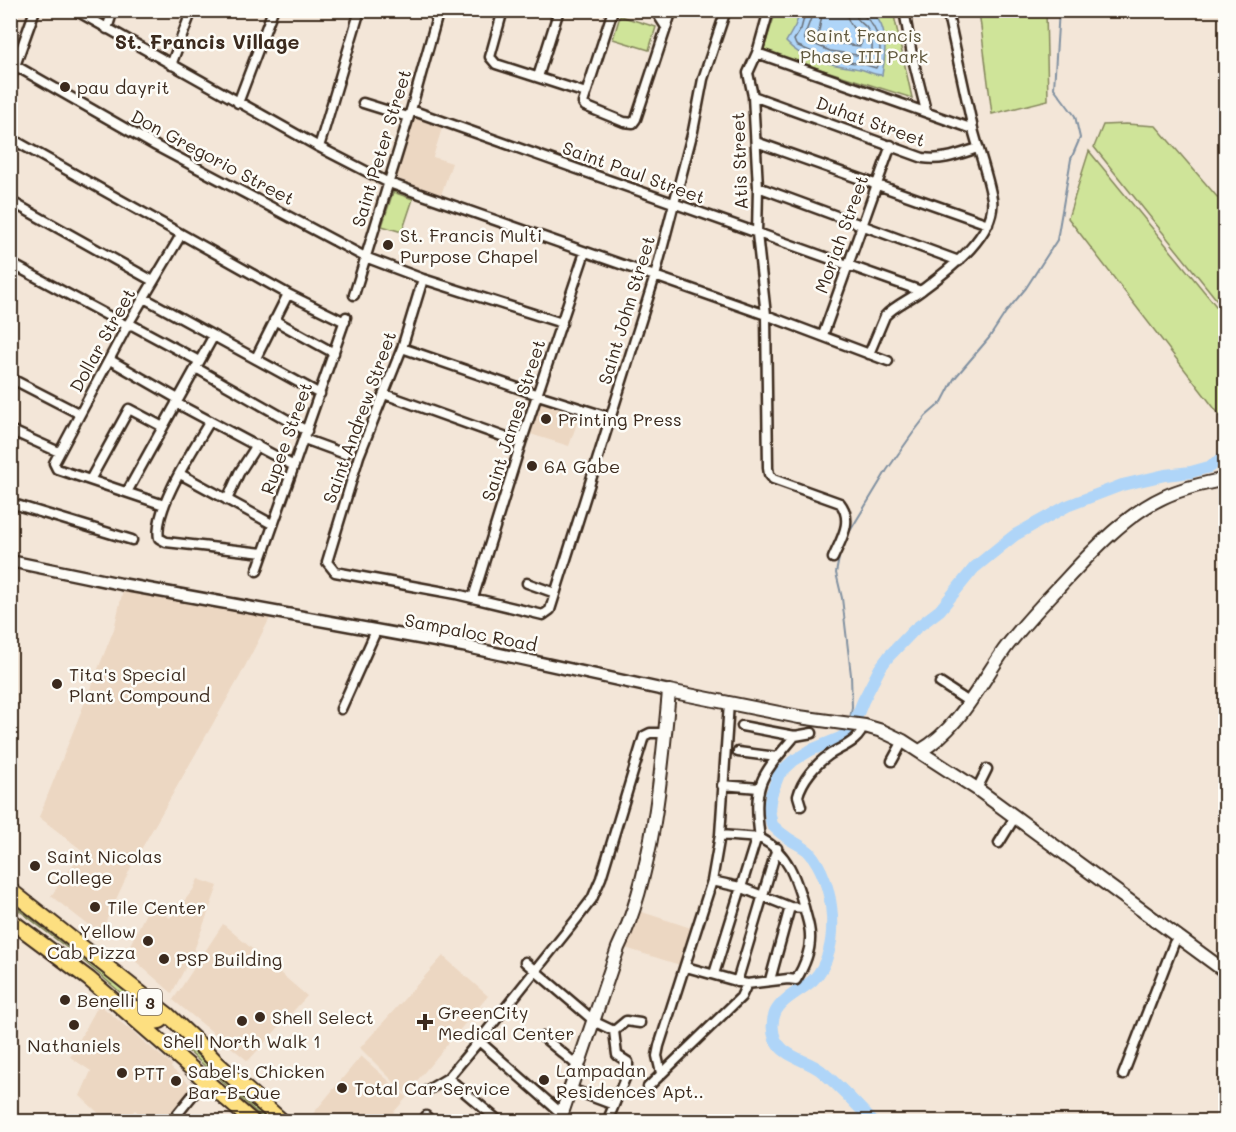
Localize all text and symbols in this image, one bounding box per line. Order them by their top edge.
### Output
park label: Saint Francis Phase III Park [800,23,928,68]
district label: St. Francis Village [115,28,299,54]
street label: Saint Peter Street [346,66,416,230]
place label: pau dayrit [77,75,169,99]
marker: pau dayrit [58,80,72,94]
street label: Duhat Street [813,90,929,152]
street label: Don Gregorio Street [127,104,299,210]
street label: Atis Street [725,112,753,210]
street label: Saint Paul Street [559,135,709,209]
street label: Moriah Street [809,172,873,296]
place label: St. Francis Multi Purpose Chapel [400,223,542,268]
street label: Saint John Street [592,233,660,387]
marker: St. Francis Multi Purpose Chapel [381,238,395,252]
street label: Dollar Street [64,284,140,396]
street label: Saint Andrew Street [317,328,401,506]
street label: Saint James Street [475,336,551,504]
street label: Rupee Street [255,379,317,497]
place label: Printing Press [558,407,682,431]
marker: Printing Press [539,412,553,426]
place label: 6A Gabe [544,454,620,478]
marker: 6A Gabe [525,459,539,473]
street label: Sampaloc Road [403,607,539,657]
place label: Tita's Special Plant Compound [69,662,210,707]
marker: Tita's Special Plant Compound [50,677,64,691]
place label: Saint Nicolas College [47,844,162,889]
marker: Saint Nicolas College [28,859,42,873]
place label: Tile Center [107,895,206,919]
marker: Tile Center [88,900,102,914]
place label: Yellow Cab Pizza [47,919,136,964]
marker: Yellow Cab Pizza [141,934,155,948]
place label: PSP Building [176,947,282,971]
marker: PSP Building [157,952,171,966]
place label: Benelli [77,988,135,1012]
road number: 3 [138,989,162,1015]
marker: Benelli [58,993,72,1007]
place label: GreenCity Medical Center [438,1000,575,1045]
place label: Shell Select [272,1005,374,1029]
marker: Shell Select [253,1010,267,1024]
marker: GreenCity Medical Center [416,1013,434,1031]
marker: Shell North Walk 1 [235,1014,249,1028]
marker: Nathaniels [67,1018,81,1032]
place label: Shell North Walk 1 [163,1029,321,1053]
place label: Nathaniels [27,1033,121,1057]
place label: Lampadan Residences Apt.. [556,1058,704,1103]
place label: Sabel's Chicken Bar-B-Que [188,1059,325,1104]
place label: PTT [134,1061,165,1085]
marker: PTT [115,1066,129,1080]
marker: Lampadan Residences Apt.. [537,1073,551,1087]
marker: Sabel's Chicken Bar-B-Que [169,1074,183,1088]
place label: Total Car Service [354,1076,510,1100]
marker: Total Car Service [335,1081,349,1095]

